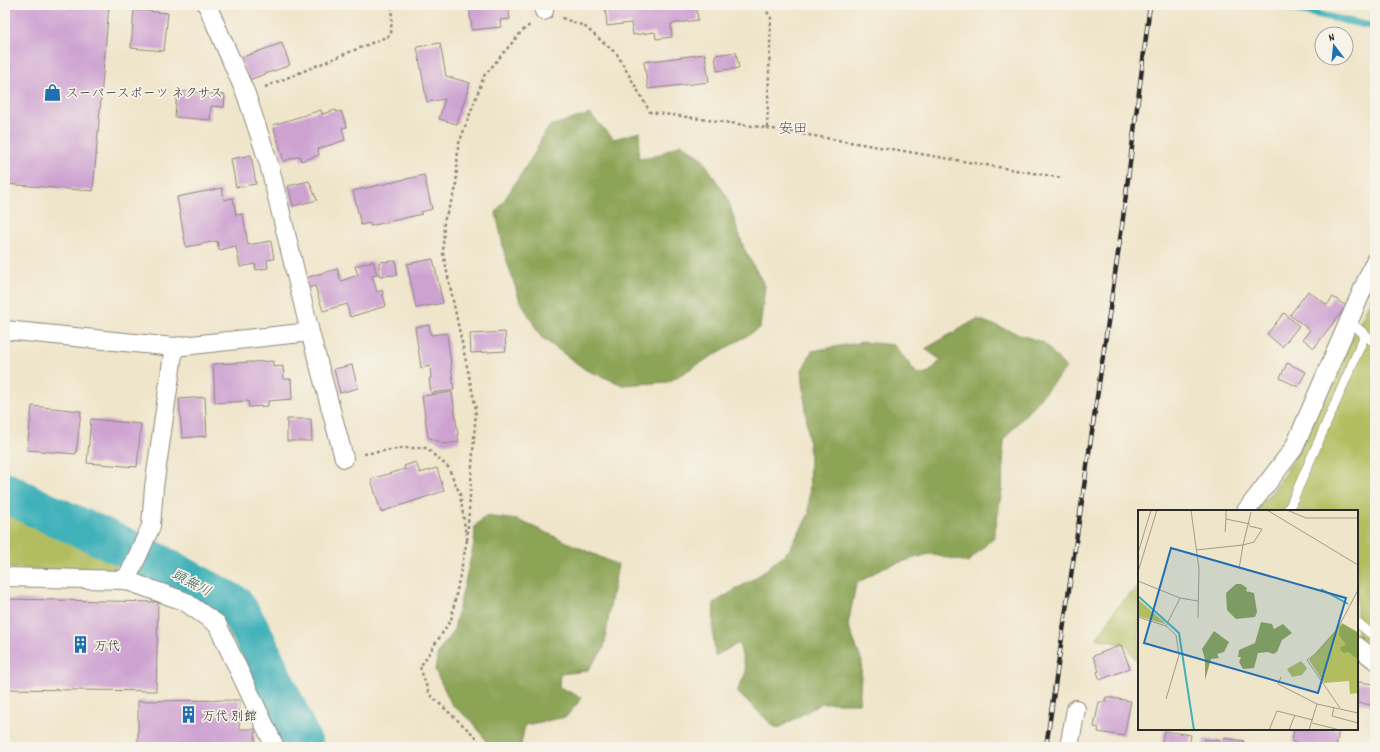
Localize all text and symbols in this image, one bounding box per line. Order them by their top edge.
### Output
north arrow [1314,26,1354,66]
text: N [1327,30,1337,47]
shop icon: スーパースポーツ ネクサス [43,82,63,102]
place label: スーパースポーツ ネクサス [66,85,223,104]
district label: 安田 [778,119,808,141]
inset map [1138,510,1358,730]
water label: 頭無川 [168,565,214,602]
building icon: 万代 [71,635,91,655]
place label: 万代 [94,638,120,657]
building icon: 万代 別館 [179,705,199,725]
place label: 万代 別館 [202,708,257,727]

